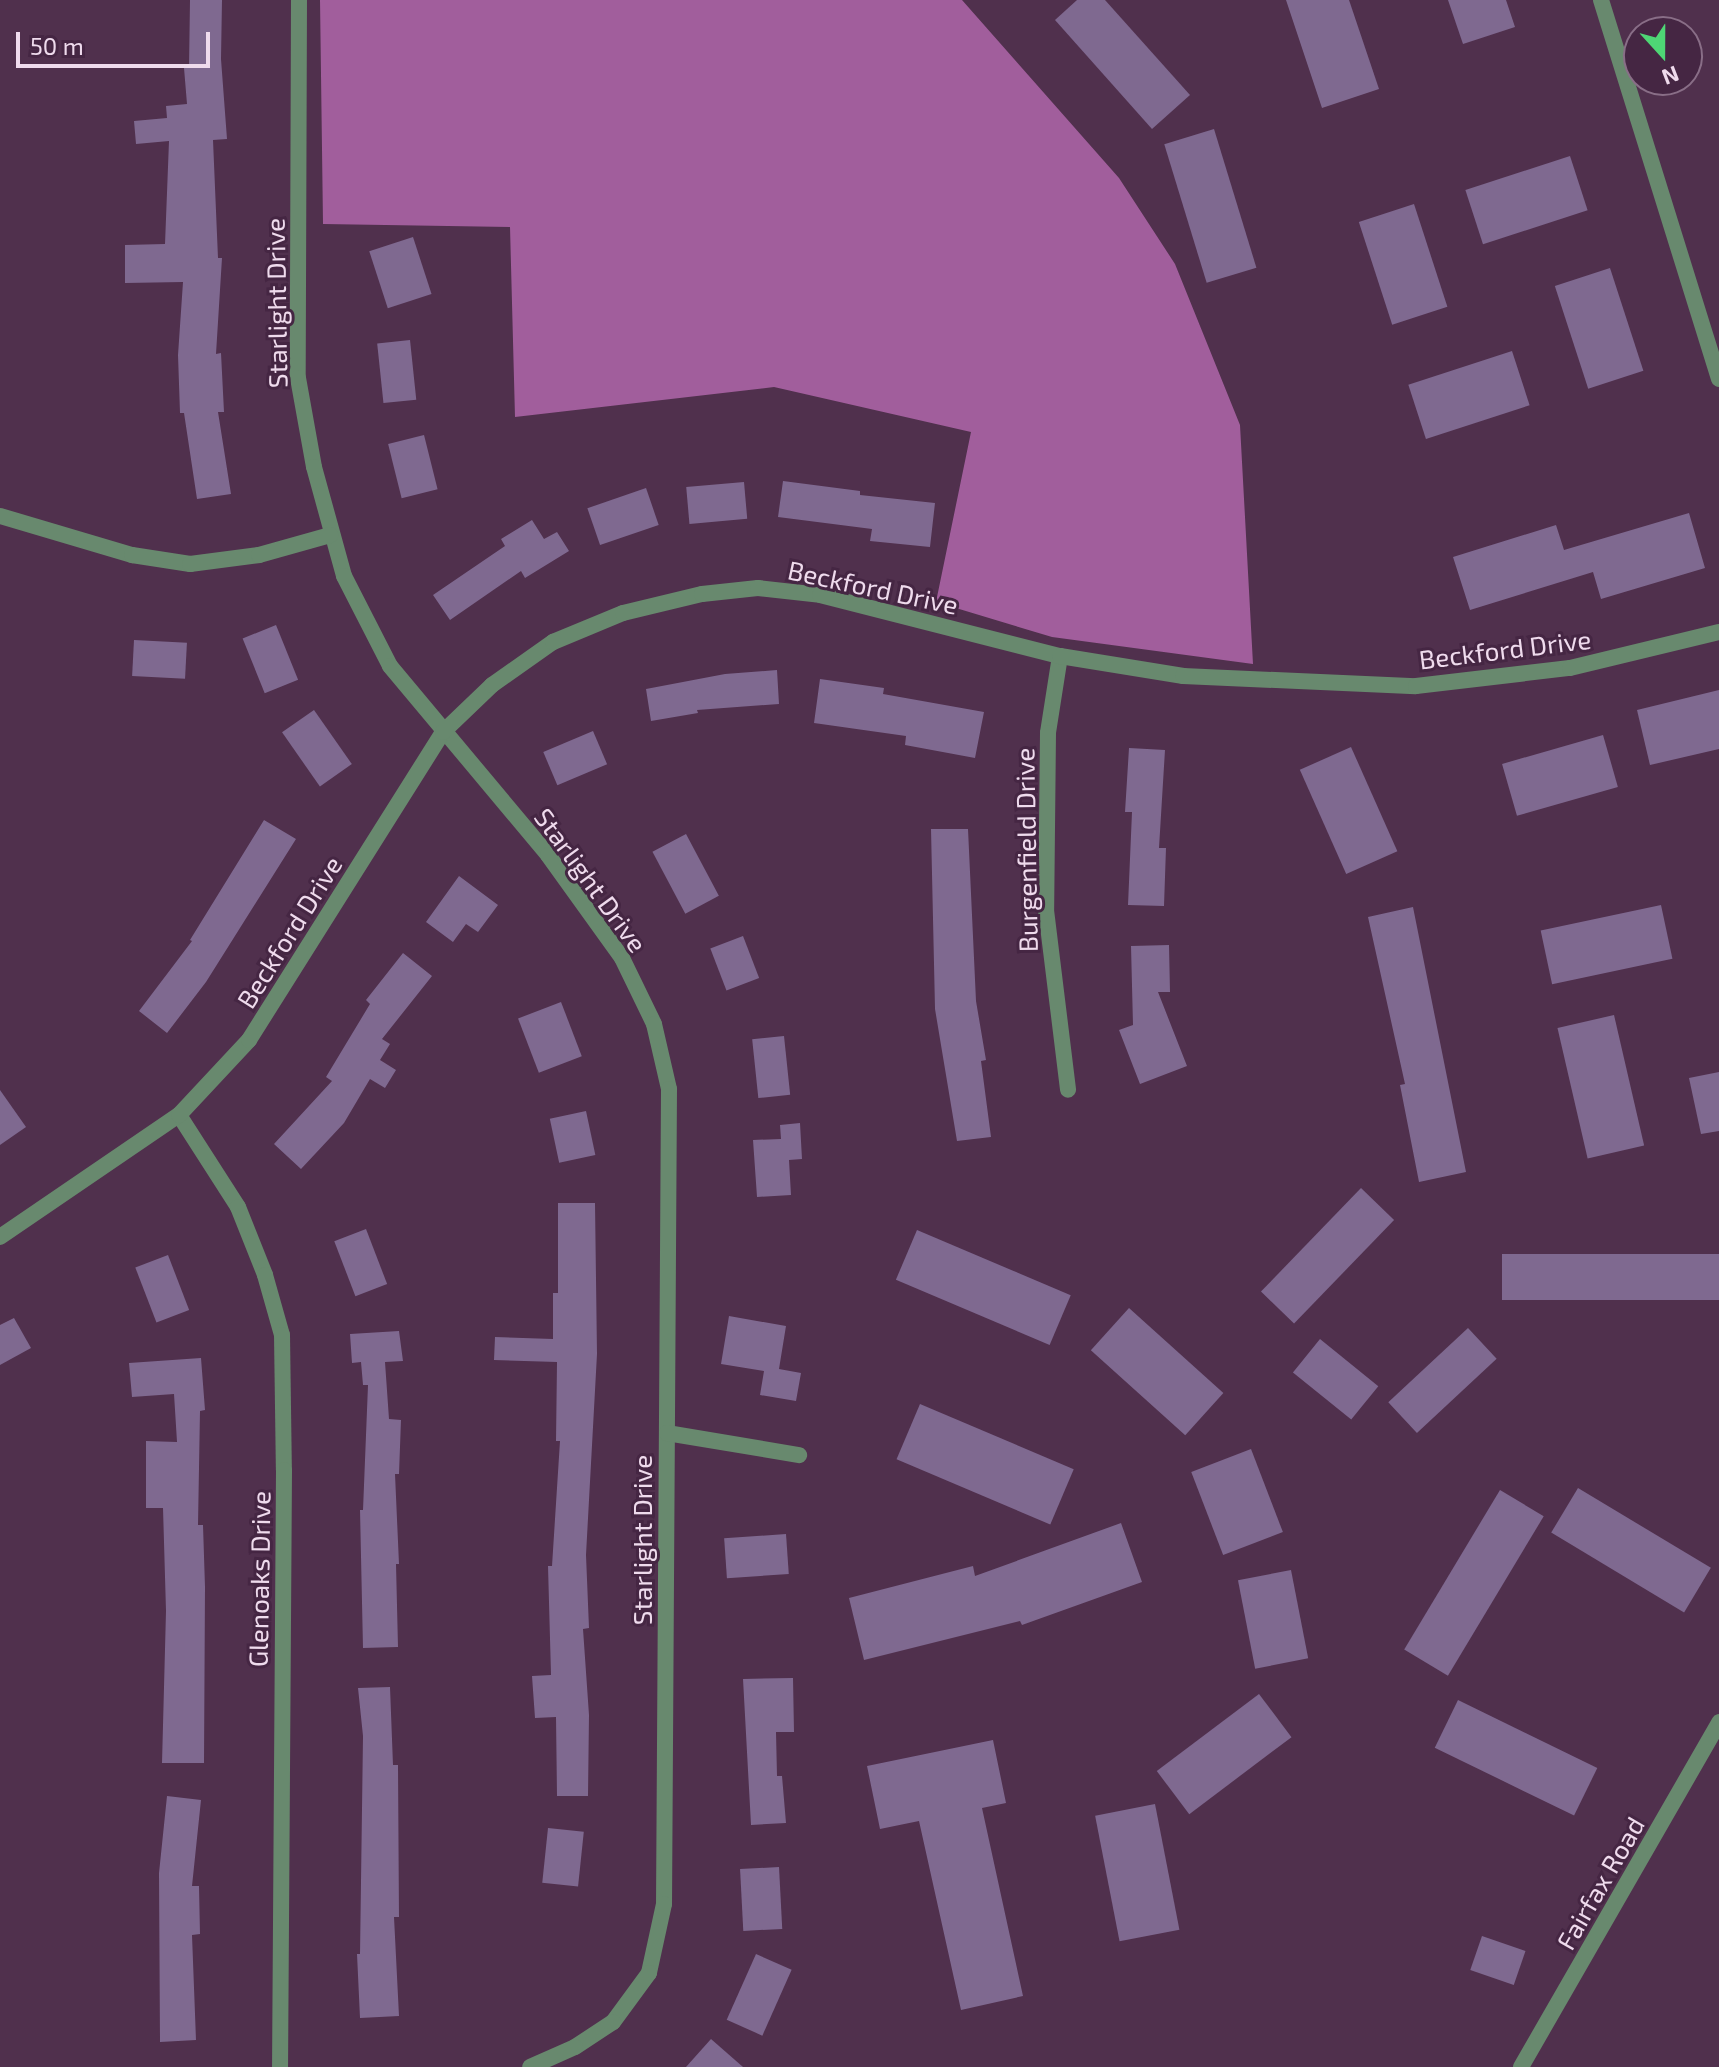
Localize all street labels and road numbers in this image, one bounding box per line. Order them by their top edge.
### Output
street label: Starlight Drive [259,218,293,388]
street label: Beckford Drive [785,554,961,620]
street label: Beckford Drive [1417,623,1593,675]
street label: Burgenfield Drive [1009,747,1043,953]
street label: Starlight Drive [528,802,654,958]
street label: Beckford Drive [230,850,348,1014]
street label: Starlight Drive [626,1455,658,1625]
street label: Glenoaks Drive [242,1491,276,1667]
street label: Fairfax Road [1549,1811,1651,1955]

